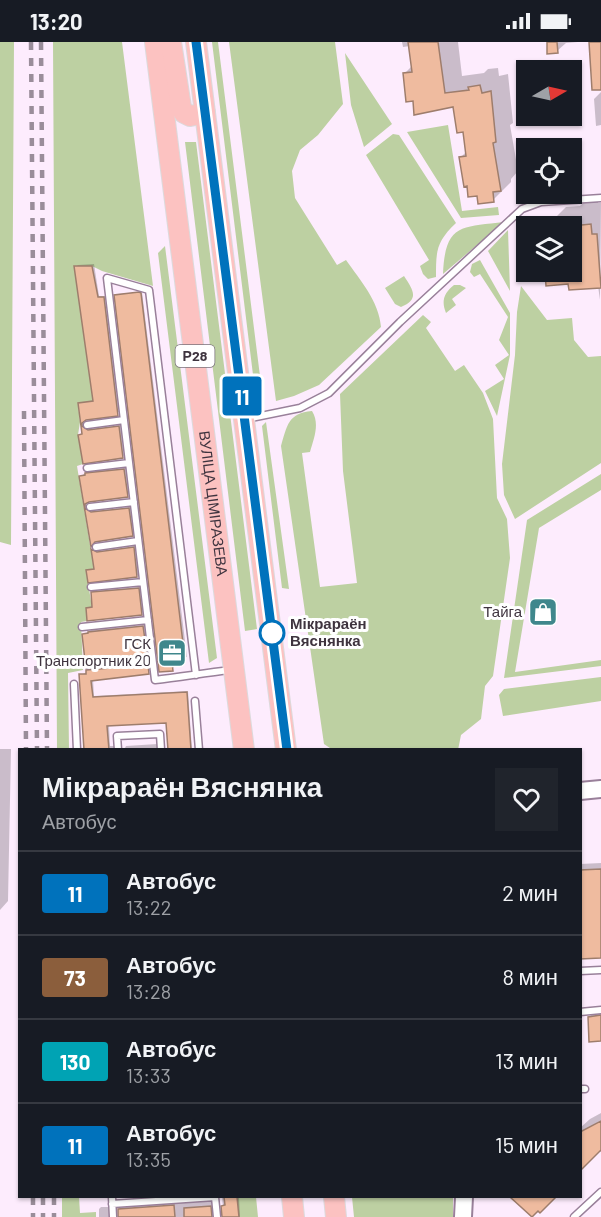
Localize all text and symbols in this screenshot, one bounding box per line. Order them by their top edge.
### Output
text: 13:20 [30,8,83,34]
north arrow [516,60,582,126]
map controls [516,60,582,282]
button: locate [516,138,582,204]
button: layers [516,216,582,282]
road number: Р28 [176,345,214,367]
line badge: 11 [215,376,269,416]
text: 11 [234,384,250,409]
street label: ВУЛІЦА ЦІМІРАЗЕВА [196,430,232,577]
shop icon: Тайга [527,596,559,628]
place label: Тайга [483,602,523,620]
place label: Мікрараён Вяснянка [290,614,367,649]
marker: Мікрараён Вяснянка [259,620,285,646]
place label: ГСК Транспортник 20 [36,634,151,669]
office icon: ГСК Транспортник 20 [156,637,188,669]
button: heart [495,768,558,831]
text: Мікрараён Вяснянка [42,769,322,803]
text: Автобус [42,809,116,833]
text: Автобус [126,867,216,893]
text: 2 мин [502,879,558,905]
text: 11 [67,881,83,906]
text: 13:22 [126,895,172,919]
text: Автобус [126,951,216,977]
text: 8 мин [503,963,558,989]
text: 73 [64,965,86,990]
text: 13:28 [126,979,171,1003]
text: Автобус [126,1035,216,1061]
text: 13 мин [495,1047,558,1073]
text: 130 [60,1049,90,1074]
text: 13:33 [126,1063,171,1087]
text: Автобус [126,1119,216,1145]
text: 15 мин [495,1131,558,1157]
text: 11 [67,1133,83,1158]
text: 13:35 [126,1147,171,1171]

